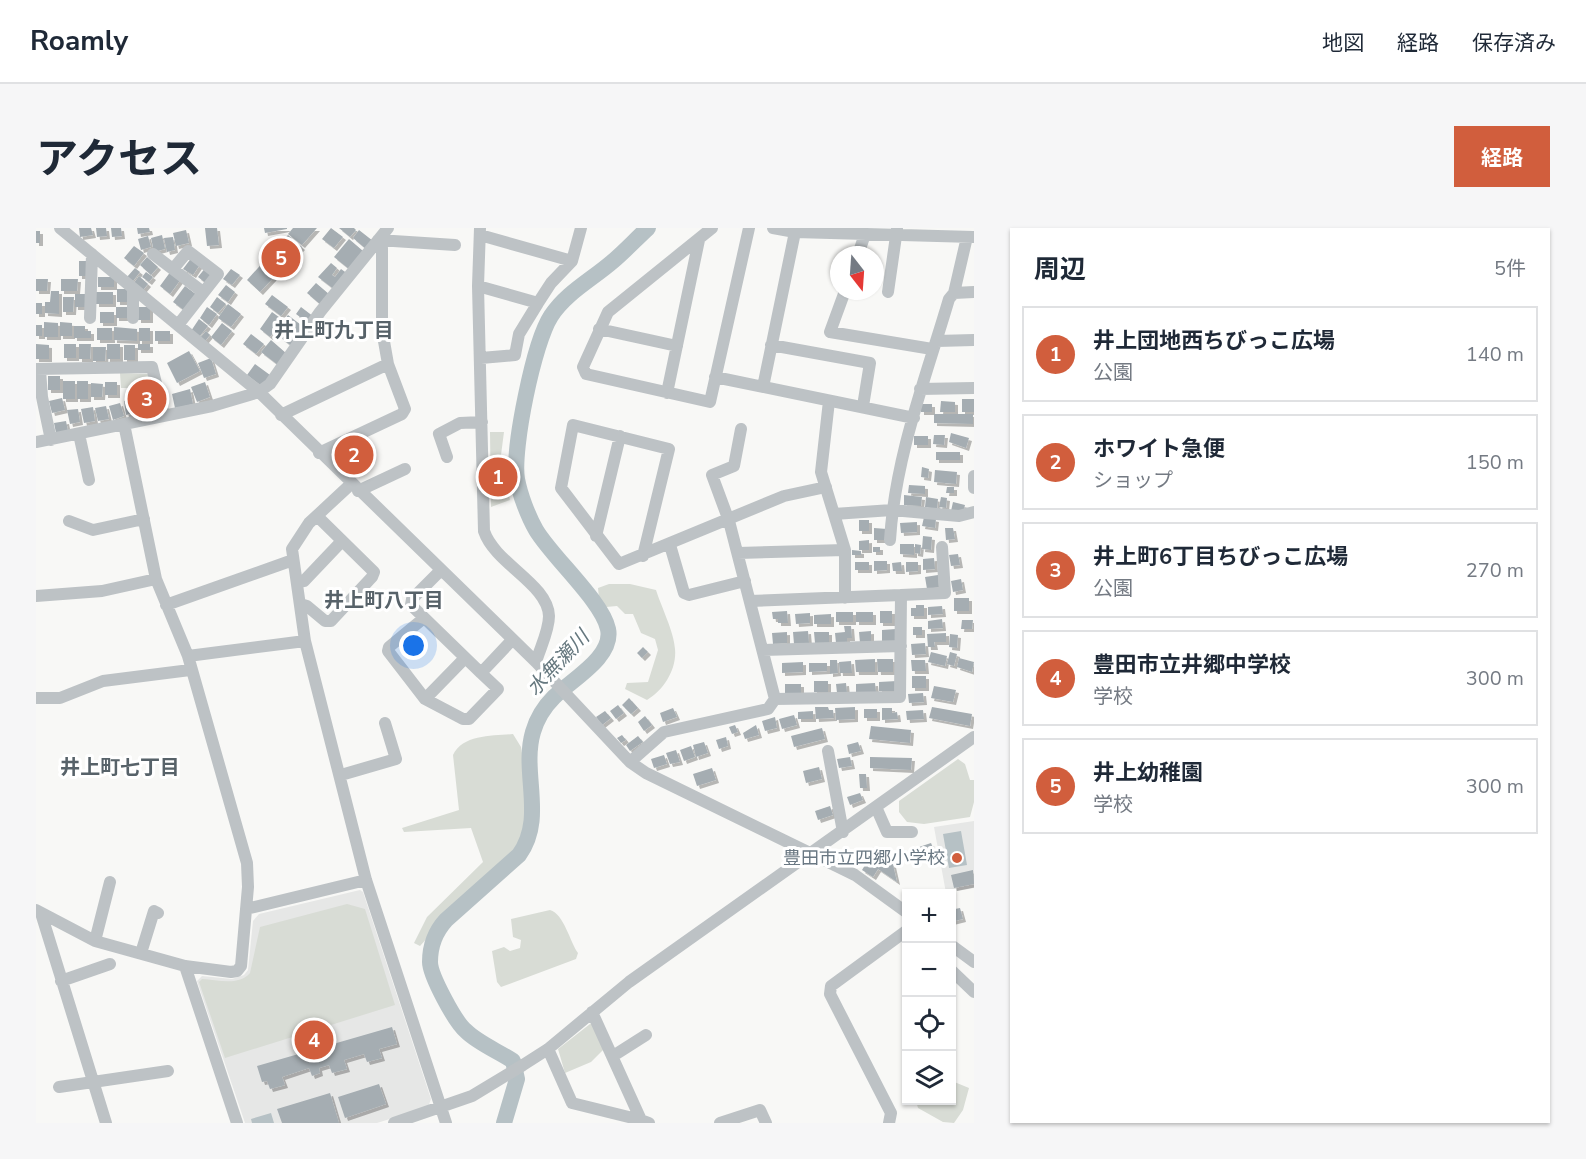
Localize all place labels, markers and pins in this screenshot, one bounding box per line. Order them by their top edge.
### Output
pin: 5 [262,236,300,280]
pin: 3 [128,376,166,422]
pin: 2 [334,432,374,478]
pin: 1 [478,454,518,500]
place label: 豊田市立四郷小学校 [783,846,945,870]
marker: 豊田市立四郷小学校 [950,851,964,865]
pin: 4 [294,1018,334,1062]

